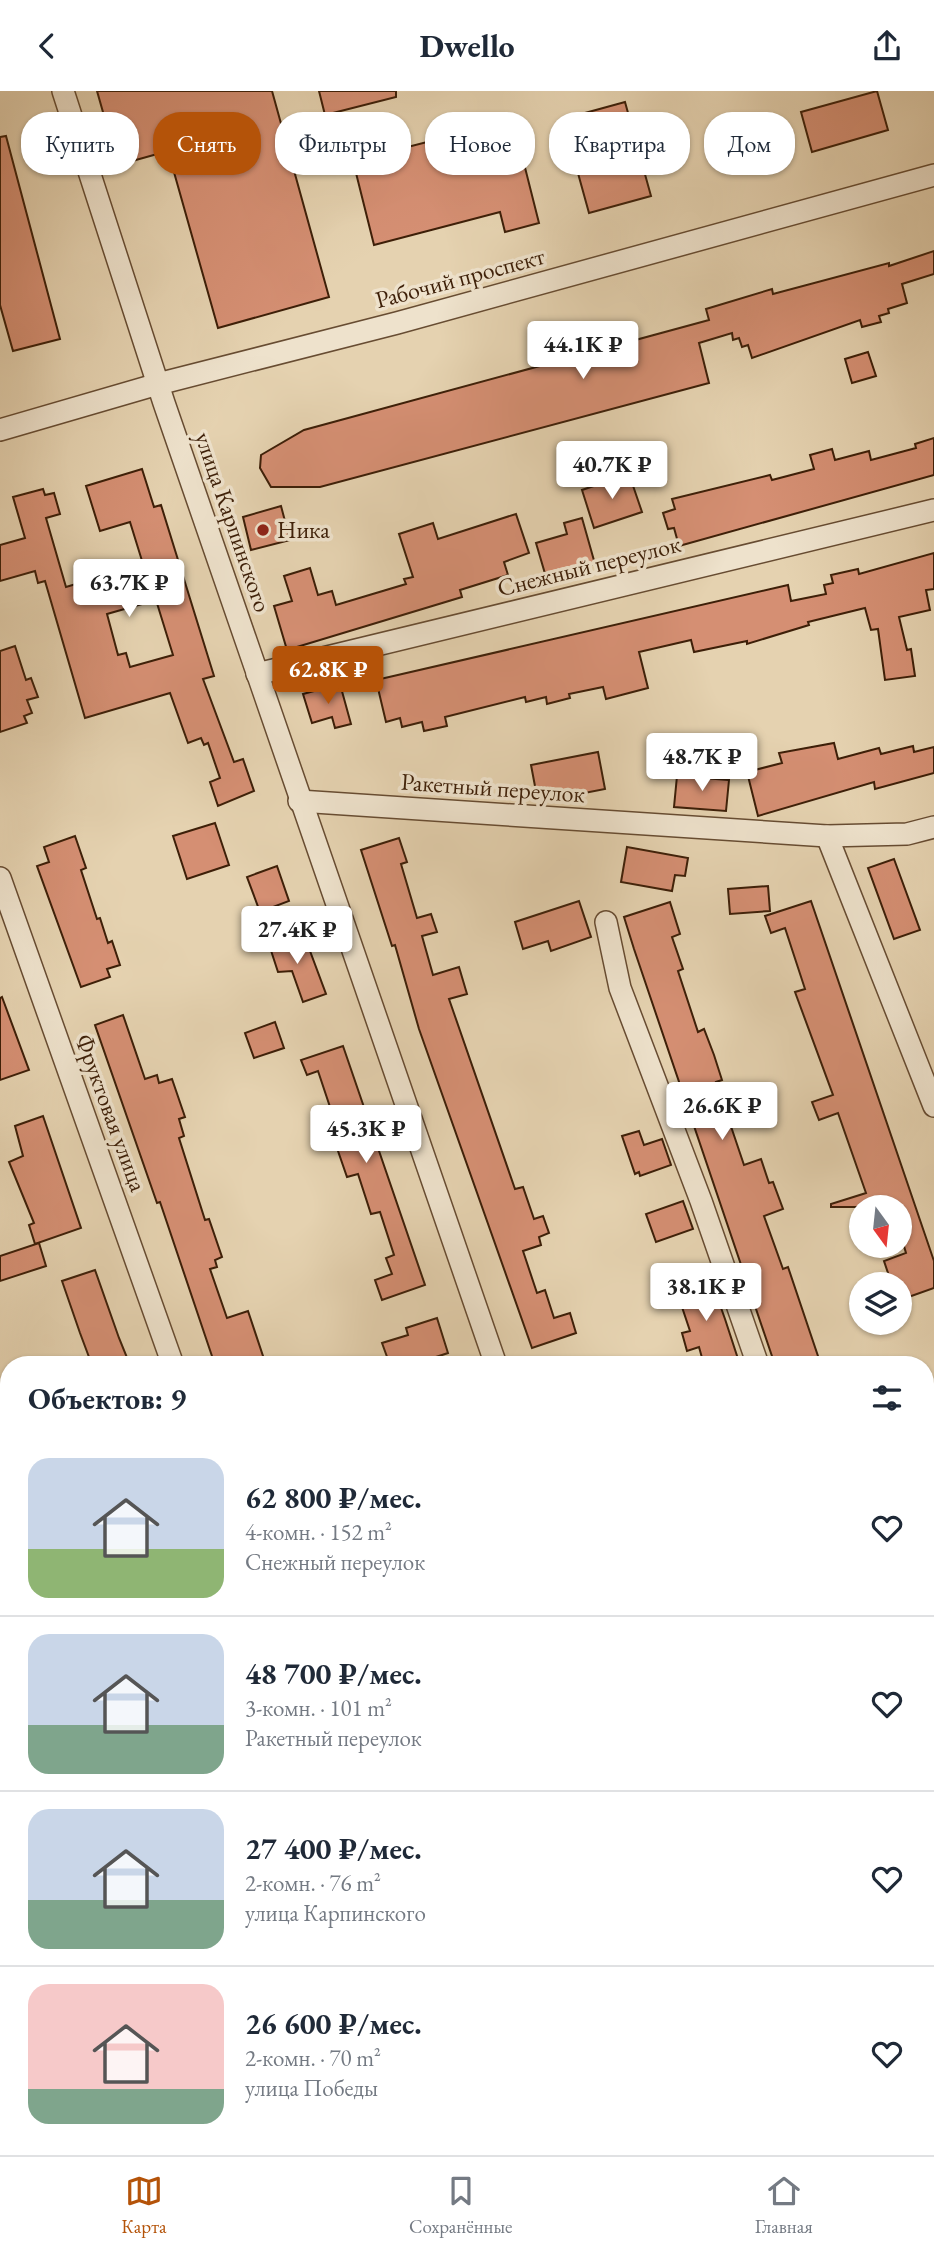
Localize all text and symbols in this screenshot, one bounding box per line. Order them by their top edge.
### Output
text: Dwello [419,25,515,67]
icon: back [28,27,66,65]
icon: share [868,27,906,65]
chip: Купить [21,112,139,175]
chip: Снять [153,112,261,175]
chip: Фильтры [275,112,411,175]
chip: Новое [425,112,535,175]
chip: Квартира [549,112,690,175]
chip: Дом [704,112,795,175]
street label: Рабочий проспект [372,240,548,315]
pin: 44.1K ₽ [518,321,648,381]
text: 44.1K ₽ [543,329,623,359]
street label: улица Карпинского [188,428,279,616]
pin: 40.7K ₽ [547,441,677,501]
text: 40.7K ₽ [572,449,652,479]
place label: Ника [277,514,330,545]
marker: Ника [255,522,271,538]
street label: Снежный переулок [494,528,684,603]
pin: 63.7K ₽ [64,559,194,619]
text: 63.7K ₽ [89,567,169,597]
pin: 62.8K ₽ [263,647,393,706]
text: 62.8K ₽ [288,654,368,684]
pin: 48.7K ₽ [637,733,767,793]
text: 48.7K ₽ [662,741,742,771]
street label: Ракетный переулок [400,766,587,809]
pin: 27.4K ₽ [232,907,362,966]
text: 27.4K ₽ [257,914,337,944]
street label: Фруктовая улица [69,1030,154,1196]
pin: 26.6K ₽ [657,1083,787,1142]
text: 26.6K ₽ [682,1090,762,1120]
pin: 45.3K ₽ [301,1105,431,1165]
text: 45.3K ₽ [326,1113,406,1143]
north arrow [849,1195,912,1258]
map controls [849,1195,912,1335]
pin: 38.1K ₽ [641,1263,771,1323]
text: 38.1K ₽ [666,1271,746,1301]
button: layers [849,1272,912,1335]
text: Объектов: 9 [28,1379,186,1418]
icon: filters [868,1379,906,1417]
text: 62 800 ₽/мес. [245,1478,422,1517]
icon: home [84,1486,168,1570]
icon: heart [868,1509,906,1547]
text: 4-комн. · 152 m² [245,1517,392,1547]
text: Снежный переулок [245,1547,425,1577]
text: 48 700 ₽/мес. [245,1654,422,1693]
icon: home [84,1662,168,1746]
icon: heart [868,1685,906,1723]
text: 3-комн. · 101 m² [245,1693,392,1723]
text: Ракетный переулок [245,1723,422,1753]
text: 27 400 ₽/мес. [245,1829,422,1868]
icon: home [84,1837,168,1921]
icon: heart [868,1860,906,1898]
text: 2-комн. · 76 m² [245,1868,381,1898]
text: улица Карпинского [245,1898,426,1928]
text: 26 600 ₽/мес. [245,2004,422,2043]
icon: home [84,2012,168,2096]
icon: heart [868,2035,906,2073]
text: 2-комн. · 70 m² [245,2043,381,2073]
text: улица Победы [245,2073,378,2103]
tab: Карта [121,2172,167,2239]
tab: Сохранённые [409,2172,513,2239]
tab: Главная [755,2172,813,2239]

